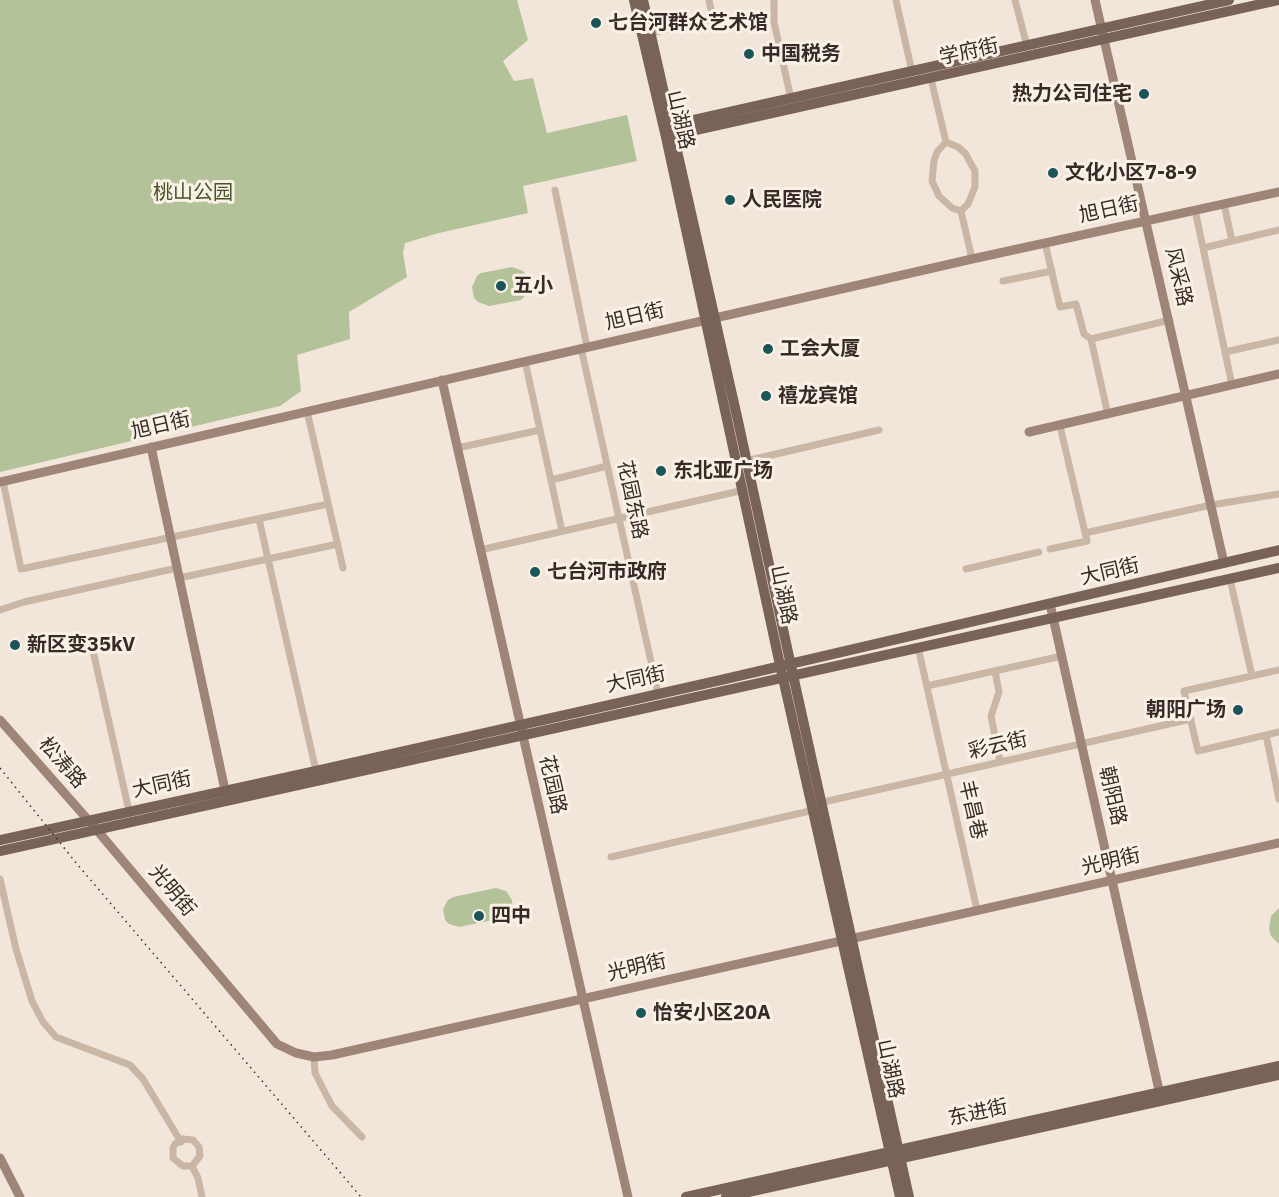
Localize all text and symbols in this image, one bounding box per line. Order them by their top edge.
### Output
place label: 七台河群众艺术馆 [608,11,768,35]
marker: 七台河群众艺术馆 [589,16,603,30]
street label: 学府街 [937,34,1001,70]
place label: 中国税务 [761,42,841,66]
marker: 中国税务 [742,47,756,61]
place label: 热力公司住宅 [1012,82,1132,106]
marker: 热力公司住宅 [1137,87,1151,101]
street label: 山湖路 [662,88,698,152]
place label: 文化小区7-8-9 [1065,161,1197,185]
marker: 文化小区7-8-9 [1046,166,1060,180]
park label: 桃山公园 [153,181,233,205]
place label: 人民医院 [742,188,822,212]
street label: 旭日街 [1077,192,1141,228]
marker: 人民医院 [723,193,737,207]
street label: 风采路 [1160,245,1196,309]
place label: 五小 [513,274,553,298]
marker: 五小 [494,279,508,293]
street label: 旭日街 [603,299,667,335]
place label: 工会大厦 [780,337,860,361]
marker: 工会大厦 [761,342,775,356]
place label: 禧龙宾馆 [778,384,858,408]
marker: 禧龙宾馆 [759,389,773,403]
street label: 旭日街 [129,408,193,444]
street label: 花园东路 [612,458,652,542]
place label: 东北亚广场 [673,459,773,483]
marker: 东北亚广场 [654,464,668,478]
street label: 大同街 [1078,554,1142,590]
place label: 七台河市政府 [547,560,667,584]
street label: 山湖路 [765,563,801,627]
marker: 七台河市政府 [528,565,542,579]
place label: 新区变35kV [27,633,135,657]
marker: 新区变35kV [8,638,22,652]
street label: 大同街 [604,662,668,698]
place label: 朝阳广场 [1146,698,1226,722]
marker: 朝阳广场 [1231,703,1245,717]
street label: 彩云街 [966,728,1030,764]
street label: 松涛路 [33,732,91,794]
street label: 花园路 [534,753,570,817]
street label: 朝阳路 [1094,764,1130,828]
street label: 大同街 [130,767,194,803]
street label: 丰昌巷 [954,778,990,842]
street label: 光明街 [1079,844,1143,880]
street label: 光明街 [144,860,200,922]
place label: 四中 [491,904,531,928]
marker: 四中 [472,909,486,923]
street label: 光明街 [605,950,669,986]
place label: 怡安小区20A [653,1001,771,1025]
marker: 怡安小区20A [634,1006,648,1020]
street label: 山湖路 [872,1037,908,1101]
street label: 东进街 [946,1095,1010,1131]

